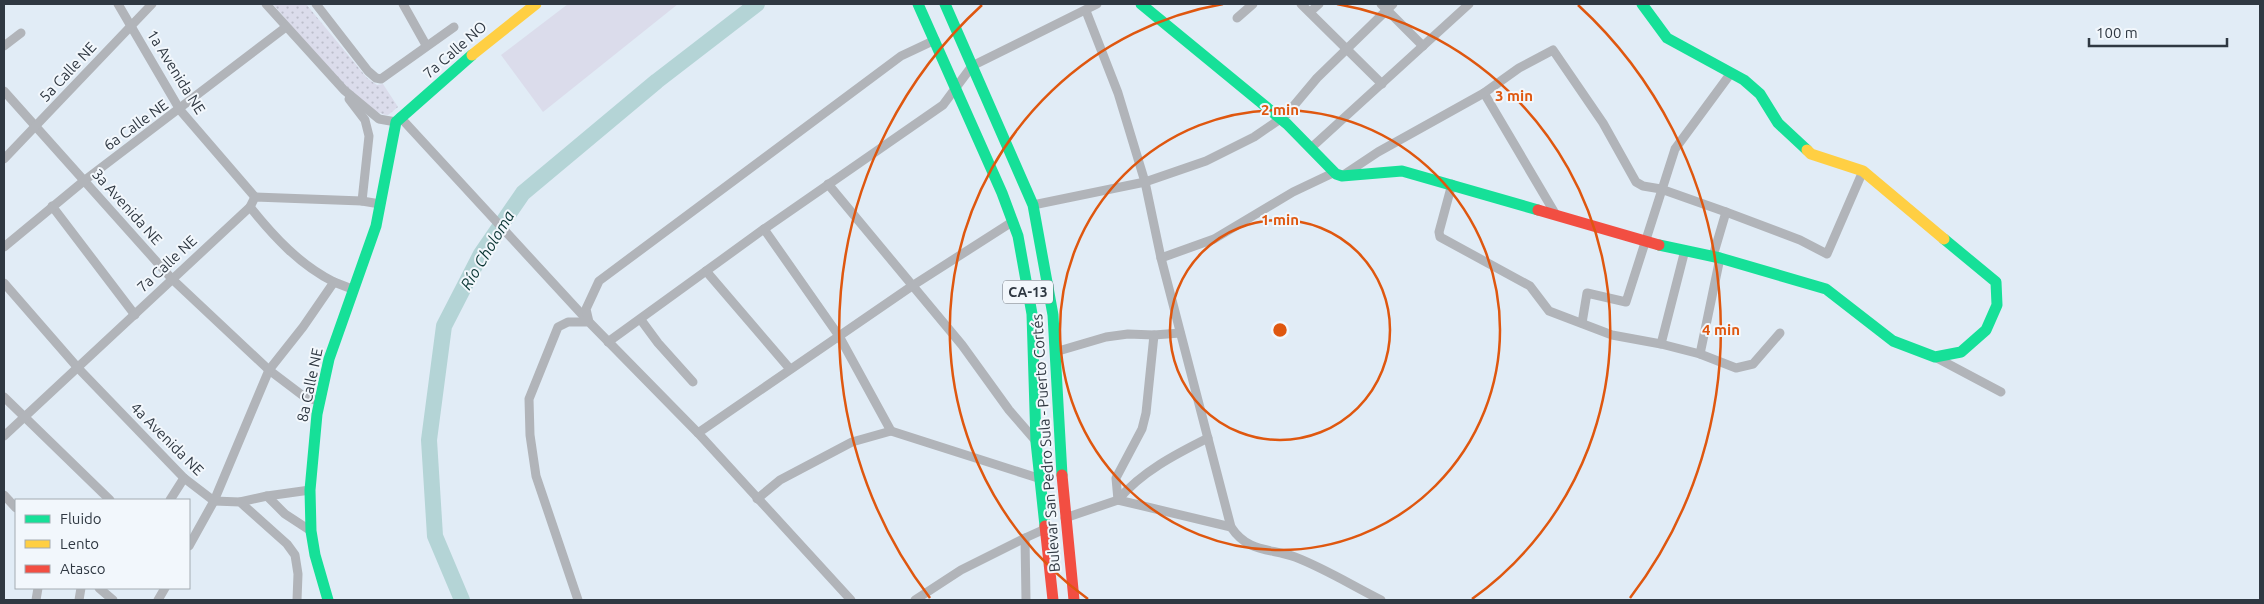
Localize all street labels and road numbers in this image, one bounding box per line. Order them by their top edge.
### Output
street label: 7a Calle NO [419,17,490,82]
street label: 1a Avenida NE [144,27,209,117]
street label: 5a Calle NE [36,38,100,105]
street label: 6a Calle NE [100,96,171,154]
street label: 3a Avenida NE [89,165,166,248]
street label: 7a Calle NE [133,232,200,296]
road number: CA-13 [1003,280,1053,304]
street label: Bulevar San Pedro Sula - Puerto Cortés [1028,313,1063,573]
street label: 8a Calle NE [293,346,326,423]
street label: 4a Avenida NE [127,399,207,479]

